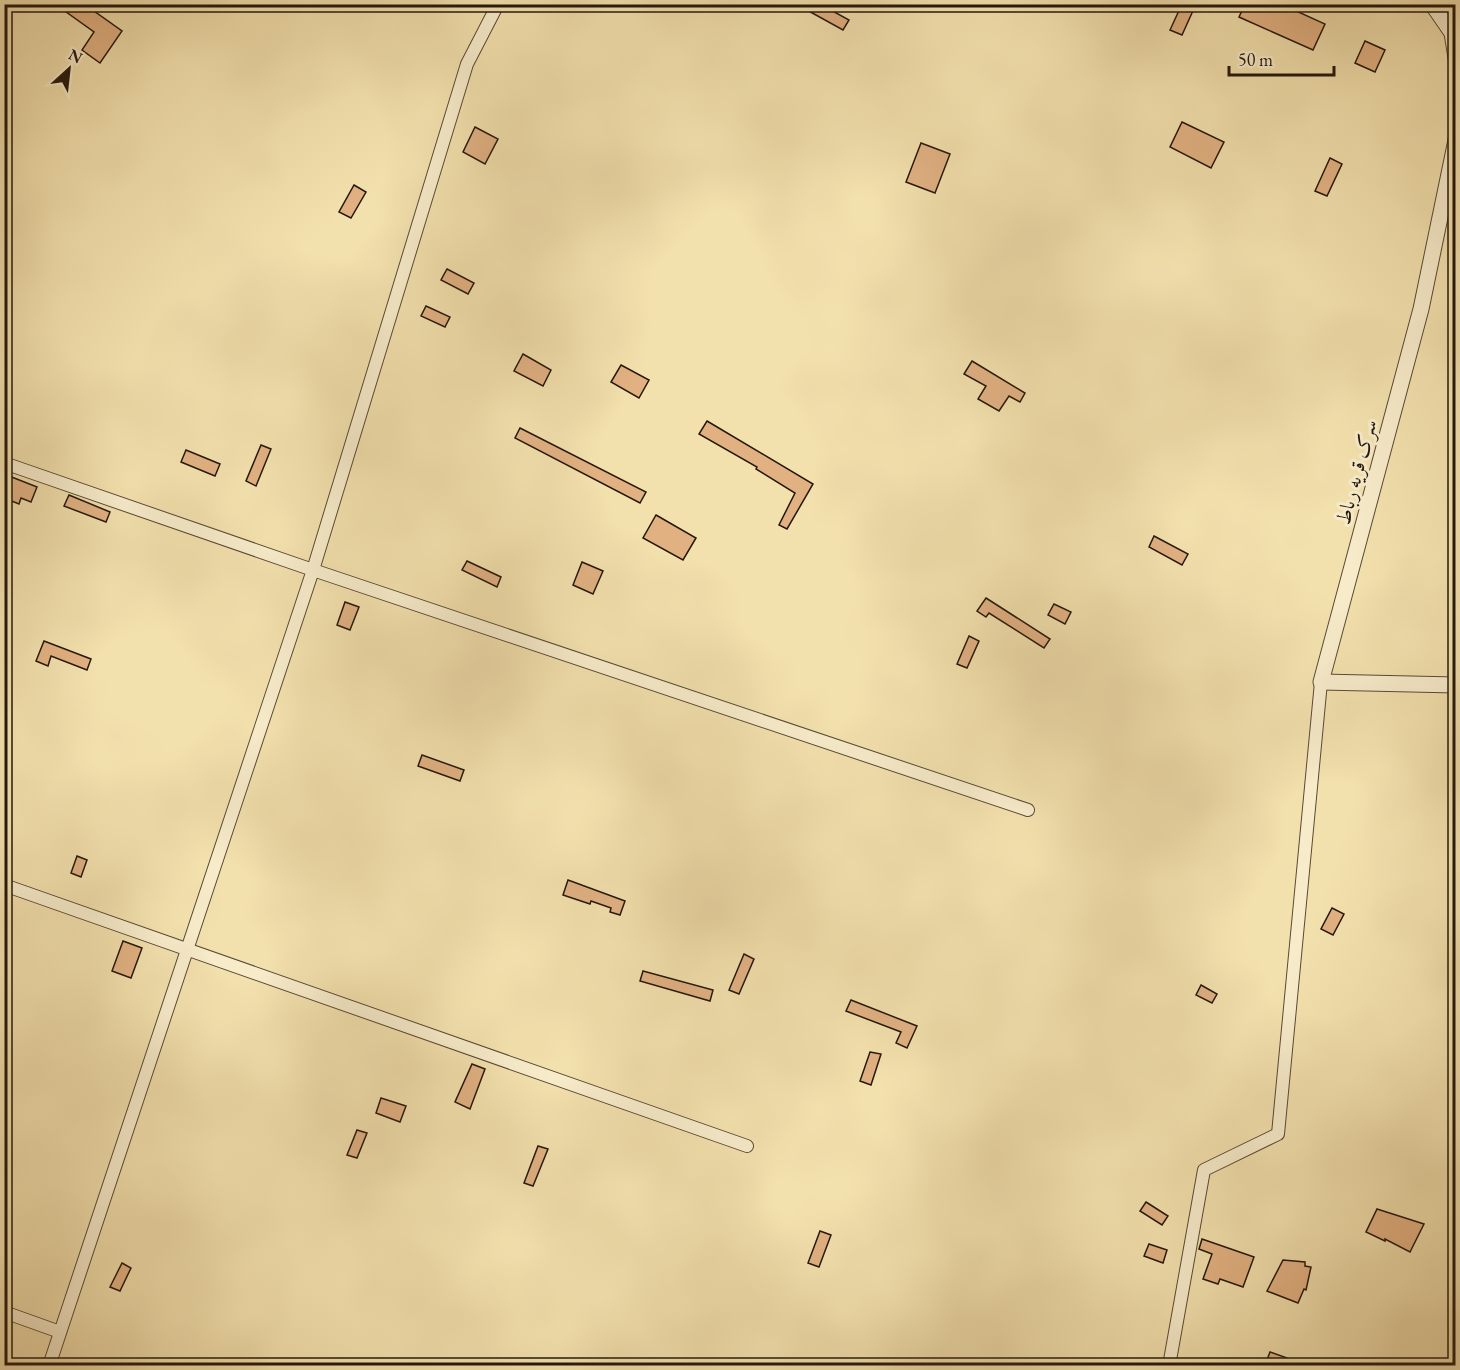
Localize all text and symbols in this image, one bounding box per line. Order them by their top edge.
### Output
north arrow [39,39,99,99]
scale bar [1229,39,1334,77]
text: N [65,44,86,68]
text: 50 m [1238,48,1273,71]
street label: سرک قریه رباط [1330,417,1383,528]

